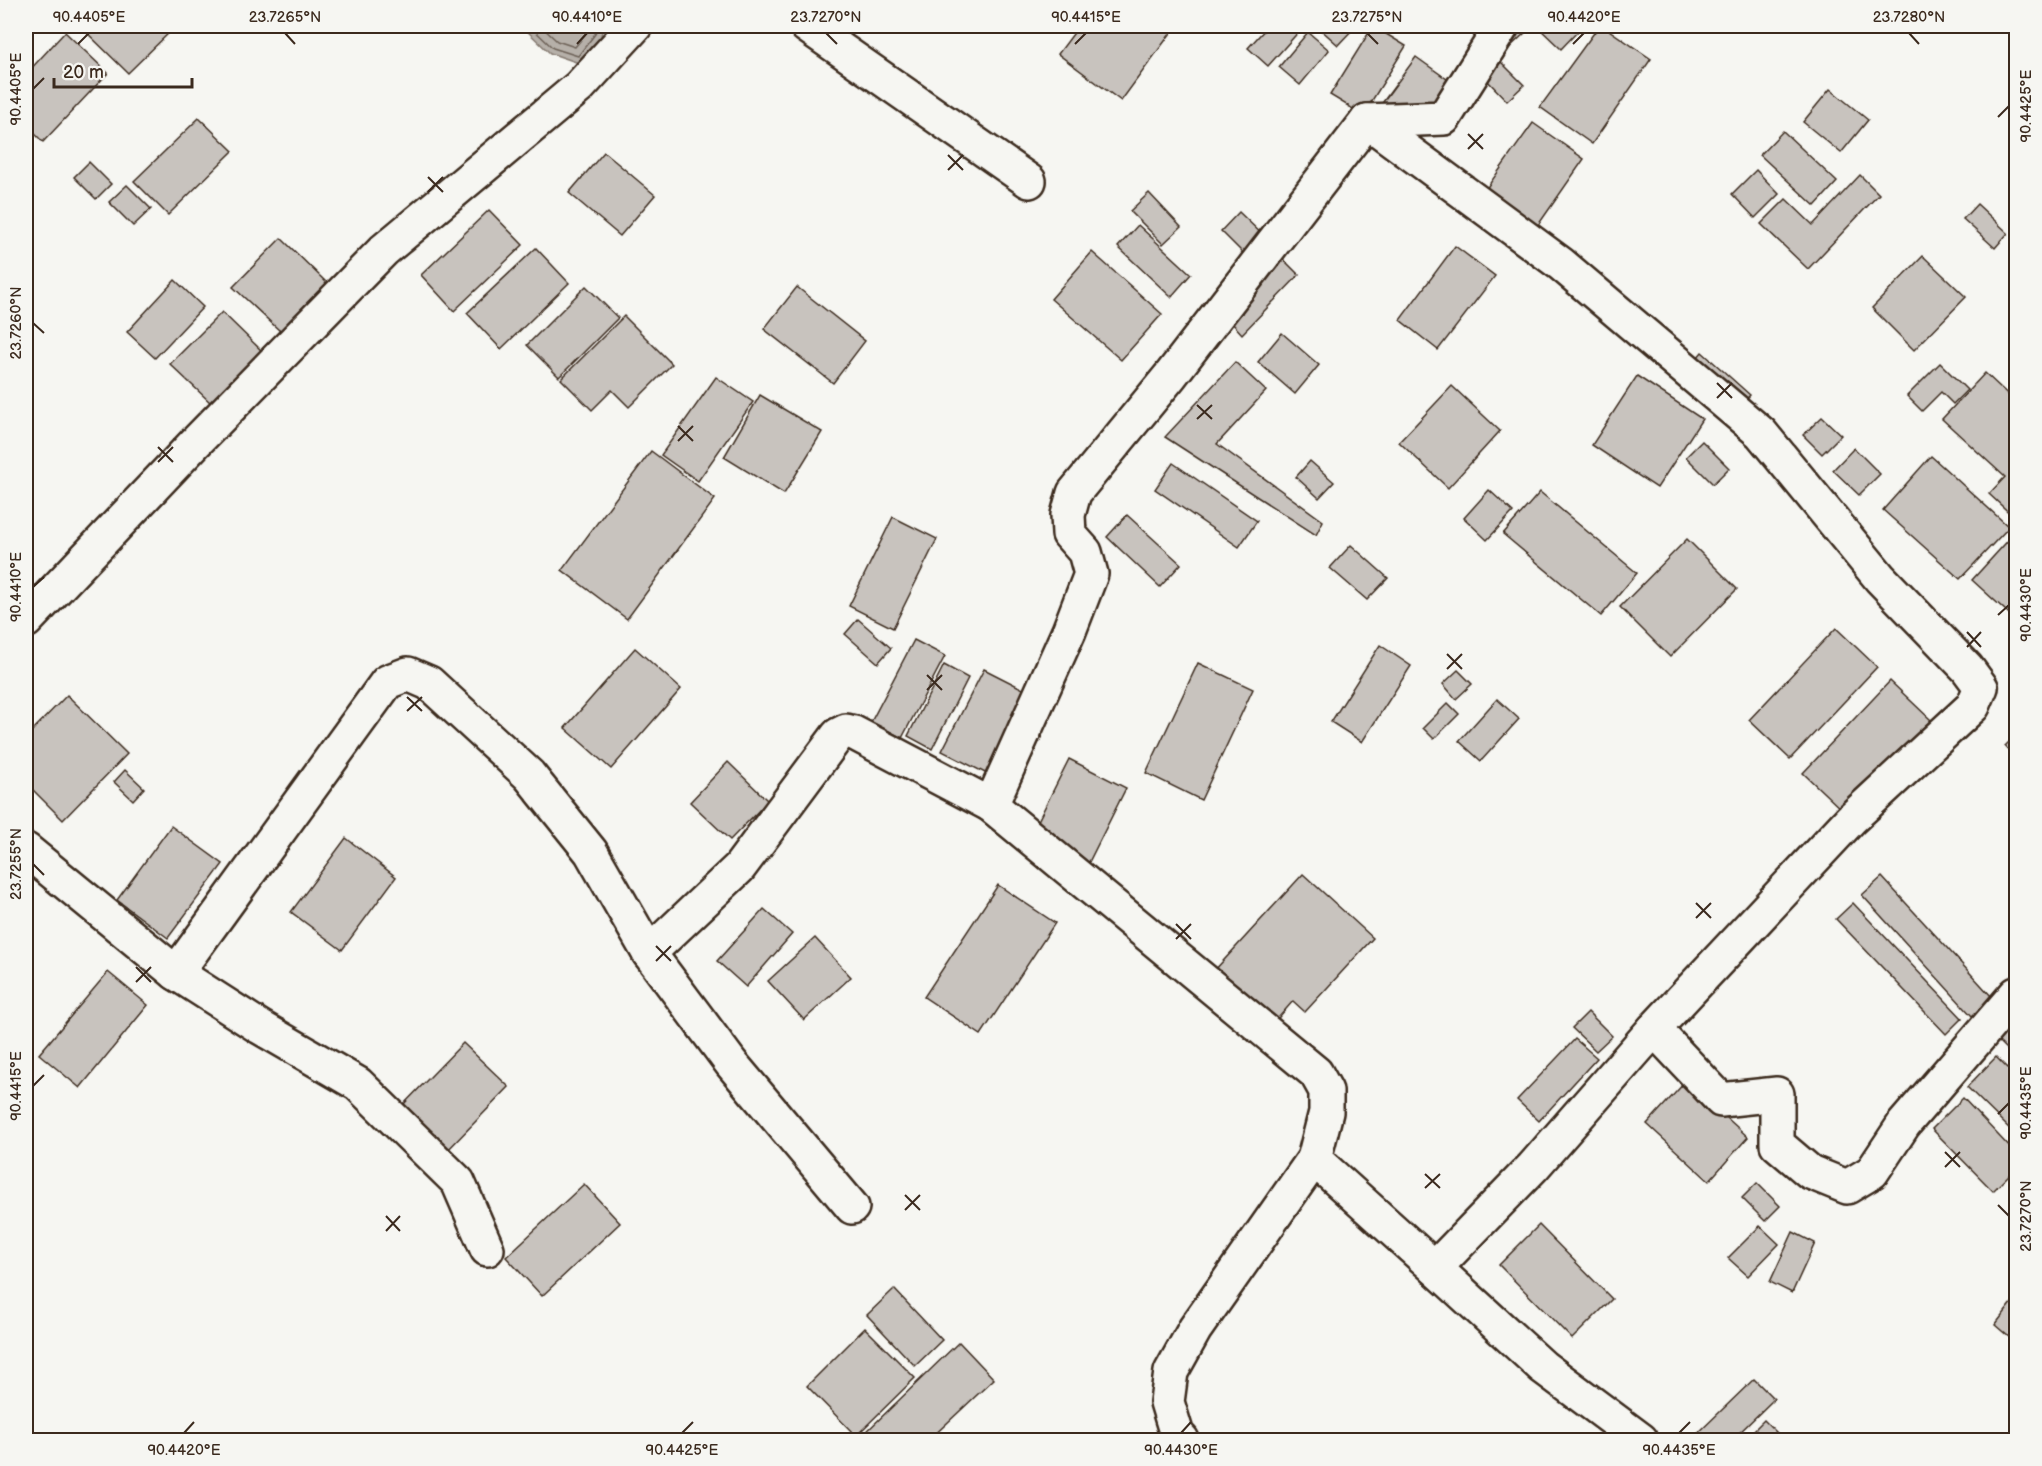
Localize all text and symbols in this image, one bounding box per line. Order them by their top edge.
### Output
text: 90.4405°E [53,8,125,27]
text: 23.7265°N [249,8,321,27]
text: 90.4410°E [552,8,622,27]
text: 23.7270°N [790,8,862,27]
text: 90.4415°E [1051,8,1121,27]
text: 23.7275°N [1332,8,1402,27]
text: 90.4420°E [1547,8,1621,27]
text: 23.7280°N [1873,8,1945,27]
scale bar [54,51,192,89]
text: 90.4405°E [7,53,26,125]
text: 20 m [63,62,104,83]
text: 90.4425°E [2017,70,2036,142]
text: 23.7260°N [7,286,26,360]
text: 90.4410°E [7,552,26,622]
text: 90.4430°E [2017,568,2036,642]
text: 23.7255°N [7,828,26,900]
text: 90.4415°E [7,1051,26,1121]
text: 90.4435°E [2017,1066,2036,1140]
text: 23.7270°N [2017,1180,2036,1252]
text: 90.4420°E [147,1441,221,1460]
text: 90.4425°E [646,1441,718,1460]
text: 90.4430°E [1144,1441,1218,1460]
text: 90.4435°E [1642,1441,1716,1460]

